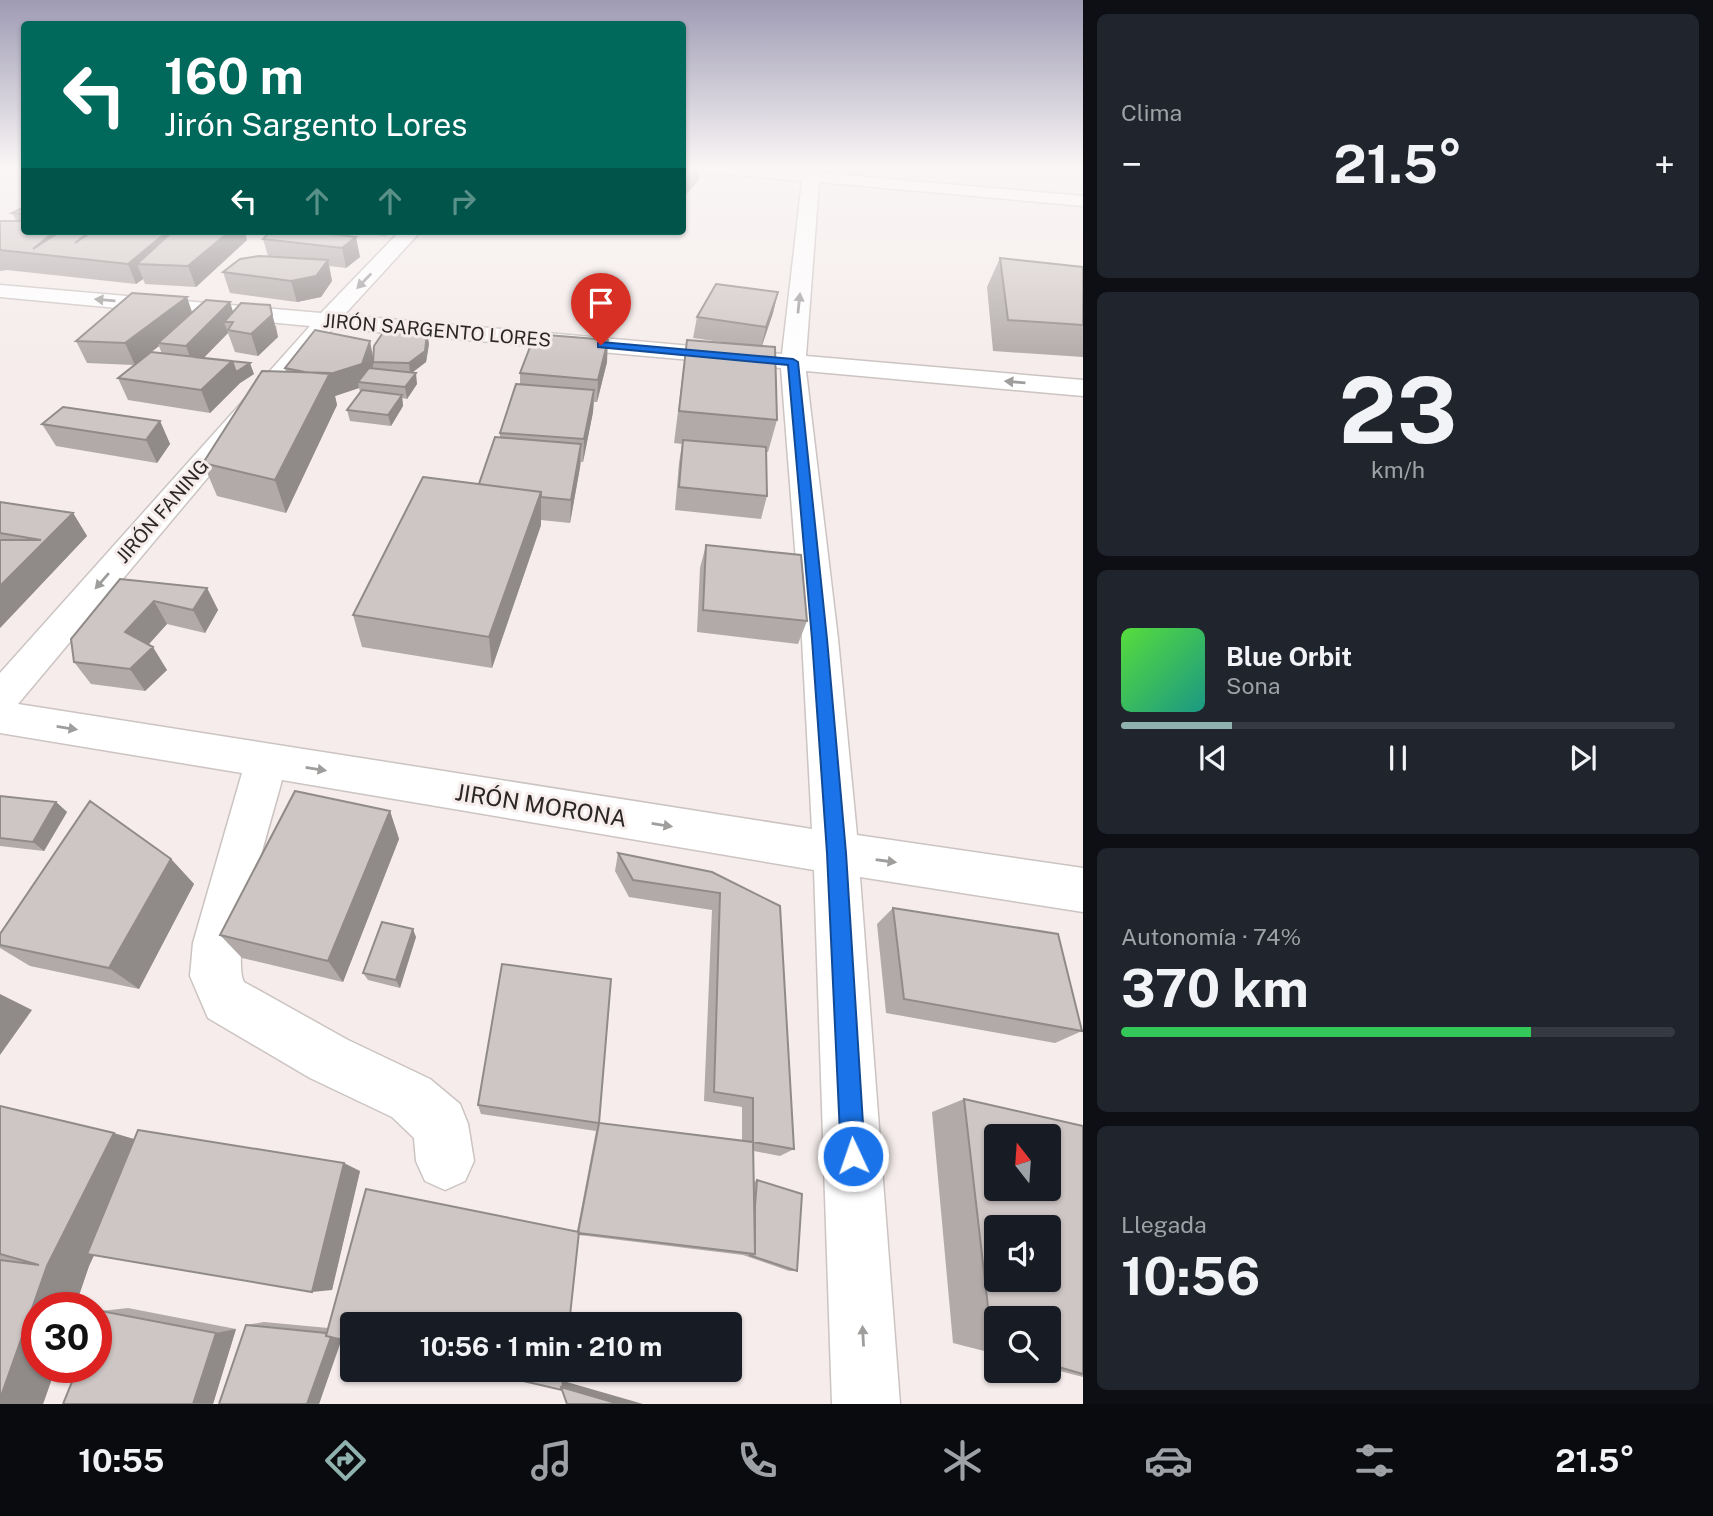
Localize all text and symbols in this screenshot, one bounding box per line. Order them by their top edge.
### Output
text: 160 m [164,47,304,105]
icon: left [49,49,140,140]
text: Clima [1121,99,1182,126]
text: Jirón Sargento Lores [164,106,468,143]
text: 21.5° [1333,134,1463,195]
text: − [1121,142,1142,187]
text: + [1654,142,1675,187]
icon: left [225,182,263,220]
icon: ahead [298,182,336,220]
icon: ahead [371,182,409,220]
icon: right [444,182,482,220]
one-way arrow [356,272,373,289]
pin [571,273,631,345]
icon: arrive [582,284,620,322]
one-way arrow [794,292,805,314]
one-way arrow [94,295,116,306]
street label: JIRÓN SARGENTO LORES [322,309,552,351]
text: 23 [1339,357,1457,463]
one-way arrow [1004,376,1026,387]
street label: JIRÓN FANING [111,455,213,567]
text: km/h [1371,456,1425,483]
one-way arrow [94,572,110,590]
text: Blue Orbit [1226,641,1352,672]
text: Sona [1226,672,1280,699]
one-way arrow [56,723,78,734]
icon: previous [1194,739,1232,777]
icon: pause [1379,739,1417,777]
icon: next [1564,739,1602,777]
one-way arrow [305,764,327,775]
street label: JIRÓN MORONA [453,778,629,832]
one-way arrow [651,820,673,831]
one-way arrow [875,855,897,866]
text: Autonomía · 74% [1121,923,1301,950]
text: 370 km [1121,958,1309,1019]
position arrow [816,1119,890,1193]
north arrow [984,1124,1060,1200]
map controls [984,1124,1061,1383]
text: Llegada [1121,1211,1207,1238]
button: sound [984,1215,1061,1292]
text: 10:56 [1121,1246,1260,1307]
speed limit sign: 30 [21,1292,112,1383]
button: search [984,1306,1061,1383]
one-way arrow [857,1325,868,1347]
text: 10:56 · 1 min · 210 m [420,1331,662,1362]
icon: directions [321,1436,370,1485]
icon: music [527,1436,576,1485]
icon: phone [733,1436,782,1485]
icon: climate [938,1436,987,1485]
icon: car [1144,1436,1193,1485]
icon: filters [1350,1436,1399,1485]
text: 10:55 [78,1442,164,1479]
text: 21.5° [1555,1442,1635,1479]

